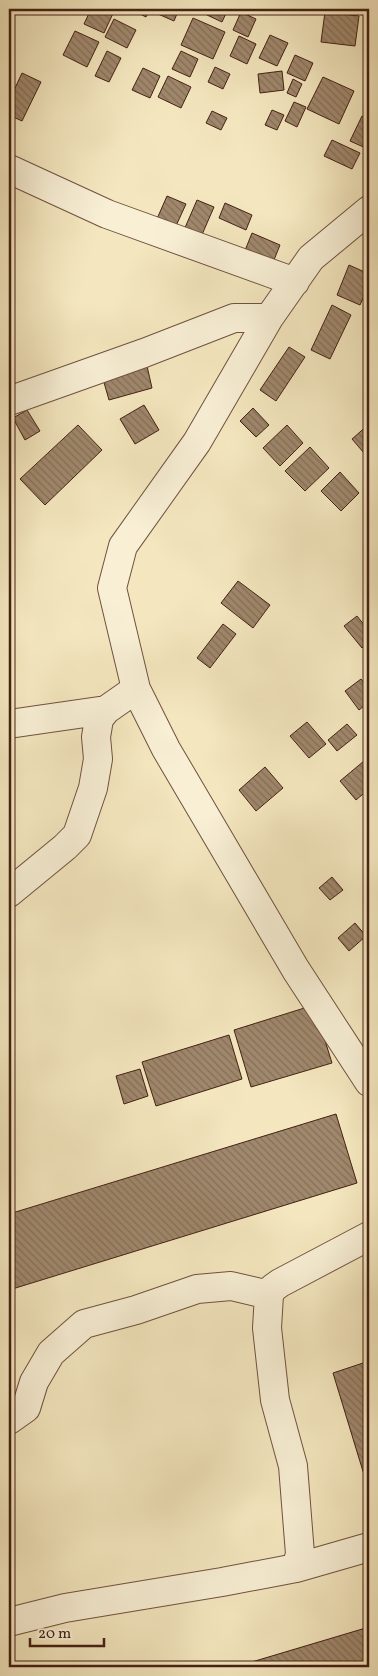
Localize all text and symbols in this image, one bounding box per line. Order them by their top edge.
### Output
scale bar [30,1616,104,1648]
text: 20 m [38,1624,71,1645]

